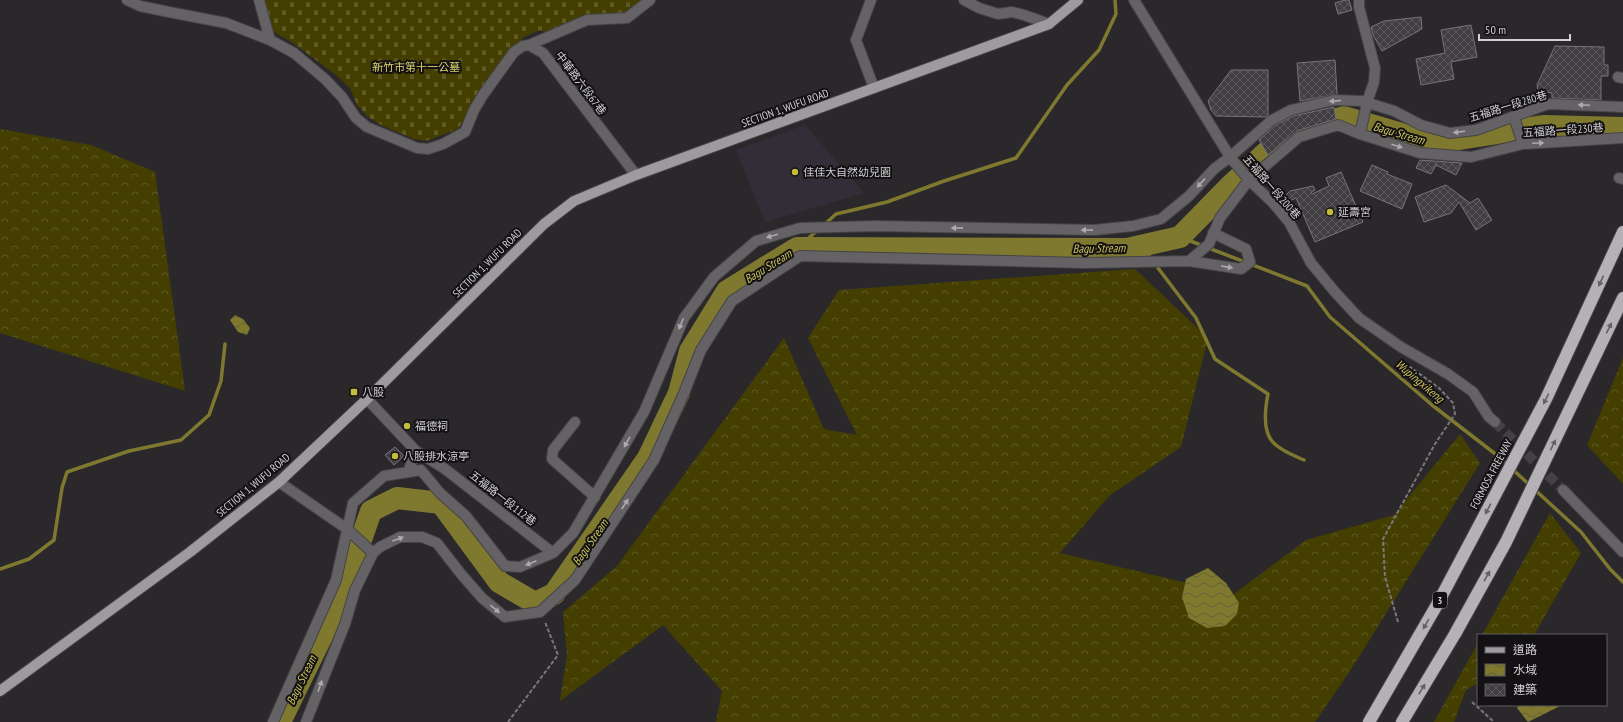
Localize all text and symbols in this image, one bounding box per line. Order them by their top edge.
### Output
scale bar [1479,16,1570,42]
text: 50 m [1485,22,1506,37]
street label: 中華路六段67巷 [553,48,609,118]
park label: 新竹市第十一公墓 [372,60,460,74]
street label: SECTION 1, WUFU ROAD [739,86,831,130]
street label: 五福路一段280巷 [1467,87,1549,125]
one-way arrow [1329,98,1341,104]
one-way arrow [1577,102,1590,108]
water label: Bagu Stream [1372,119,1428,148]
street label: 五福路一段230巷 [1522,120,1604,140]
one-way arrow [1453,129,1465,135]
one-way arrow [1532,140,1545,146]
one-way arrow [1391,143,1403,149]
street label: 五福路一段200巷 [1240,152,1304,222]
place label: 佳佳大自然幼兒園 [803,165,891,179]
marker: 佳佳大自然幼兒園 [790,167,800,177]
one-way arrow [1197,177,1206,188]
place label: 延壽宮 [1338,205,1371,219]
marker: 延壽宮 [1325,207,1335,217]
one-way arrow [951,224,963,231]
street label: SECTION 1, WUFU ROAD [450,225,525,300]
one-way arrow [1081,226,1093,233]
one-way arrow [766,233,778,239]
water label: Bagu Stream [1073,240,1127,256]
water label: Bagu Stream [742,245,795,286]
one-way arrow [1221,264,1233,270]
one-way arrow [1598,275,1604,287]
one-way arrow [678,318,684,329]
one-way arrow [1606,322,1612,333]
water label: Wupingxikeng [1393,356,1448,406]
place label: 八股 [362,385,384,399]
marker: 八股 [349,387,359,397]
one-way arrow [1543,393,1549,404]
place label: 福德祠 [415,419,448,433]
marker: 福德祠 [402,421,412,431]
one-way arrow [623,436,630,448]
street label: FORMOSA FREEWAY [1467,437,1515,511]
one-way arrow [1550,439,1556,450]
place label: 八股排水涼亭 [403,449,469,463]
street label: SECTION 1, WUFU ROAD [213,450,293,520]
marker: 八股排水涼亭 [390,451,400,461]
street label: 五福路一段112巷 [467,468,539,528]
one-way arrow [621,499,629,509]
one-way arrow [1485,503,1491,515]
water label: Bagu Stream [569,515,612,568]
one-way arrow [392,536,404,542]
one-way arrow [525,560,537,566]
one-way arrow [1484,570,1490,582]
road number: 3 [1433,592,1447,608]
one-way arrow [490,605,501,614]
one-way arrow [1423,618,1430,630]
legend [1477,634,1607,706]
text: 道路 [1513,642,1537,657]
water label: Bagu Stream [283,652,320,707]
text: 水域 [1513,662,1537,677]
one-way arrow [318,679,324,691]
text: 建築 [1513,682,1537,697]
one-way arrow [1419,683,1426,695]

